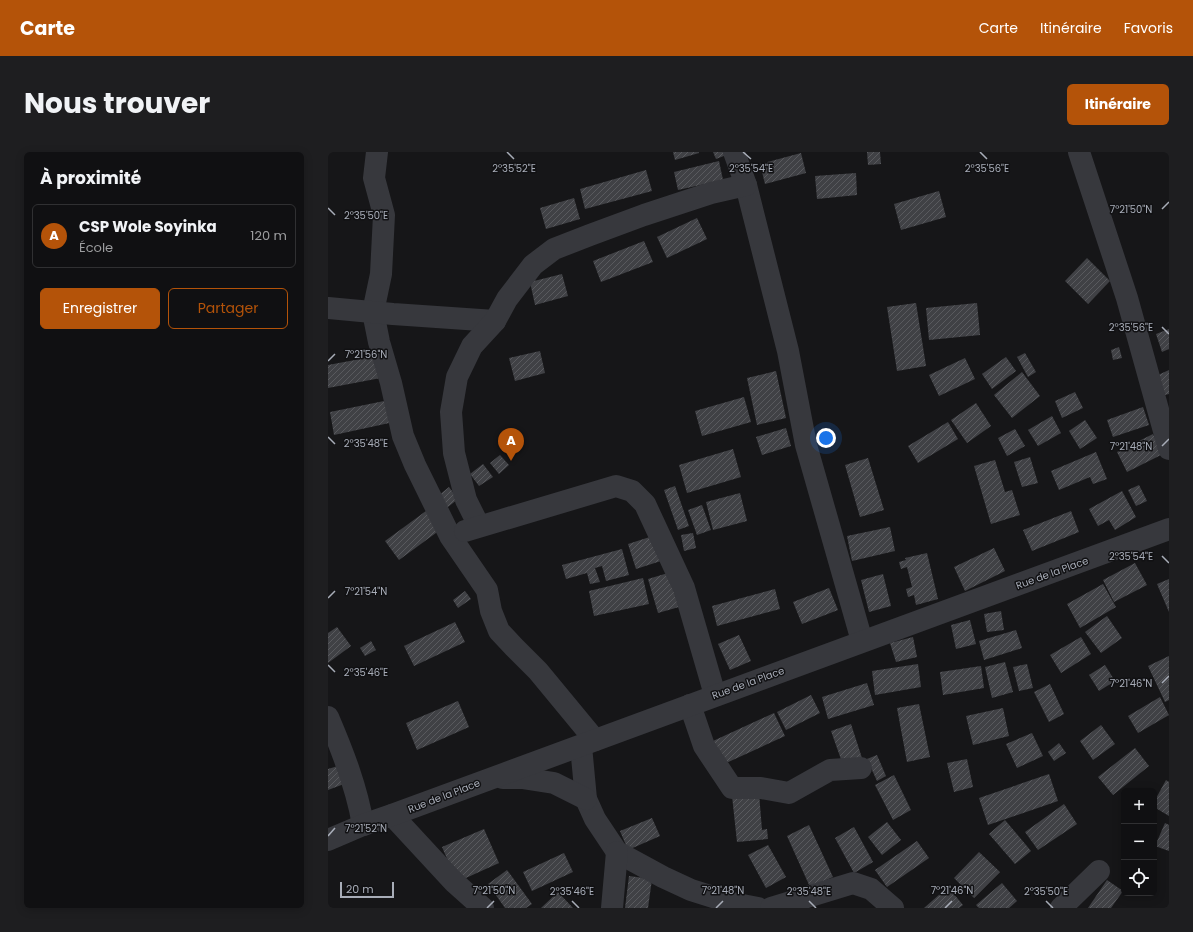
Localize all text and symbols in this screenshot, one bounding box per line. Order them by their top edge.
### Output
text: Carte [20,15,75,42]
text: Carte [979,18,1018,38]
text: Itinéraire [1040,18,1102,38]
text: Favoris [1124,18,1173,38]
text: Nous trouver [24,84,210,123]
button: Itinéraire [1067,84,1169,125]
text: 2°35'52"E [492,161,536,176]
text: 2°35'54"E [729,161,773,176]
text: 2°35'56"E [965,161,1009,176]
text: À proximité [40,166,141,190]
text: 7°21'50"N [1110,202,1152,217]
text: 2°35'50"E [344,208,388,223]
text: CSP Wole Soyinka [79,216,217,237]
text: A [49,226,59,245]
text: 120 m [250,226,287,245]
text: École [79,238,113,257]
button: Enregistrer [40,288,160,329]
button: Partager [168,288,288,329]
text: 2°35'56"E [1109,320,1153,335]
text: 7°21'56"N [345,347,387,362]
pin: A [498,428,524,461]
your location [816,428,836,448]
text: 2°35'48"E [344,436,388,451]
text: 7°21'48"N [1110,439,1152,454]
text: 2°35'54"E [1109,549,1153,564]
street label: Rue de la Place [1014,553,1090,593]
text: 7°21'54"N [345,584,387,599]
street label: Rue de la Place [710,663,786,703]
text: 2°35'46"E [344,665,388,680]
text: 7°21'46"N [1110,676,1152,691]
street label: Rue de la Place [406,775,482,817]
map controls [1121,788,1157,896]
button: + [1121,788,1157,824]
text: 7°21'52"N [345,821,387,836]
button: − [1121,824,1157,860]
button: locate [1121,860,1157,896]
scale bar [340,880,394,899]
text: 20 m [346,881,374,897]
text: 7°21'50"N [473,883,515,898]
text: 7°21'48"N [702,883,744,898]
text: 7°21'46"N [931,883,973,898]
text: 2°35'46"E [550,884,594,899]
text: 2°35'48"E [787,884,831,899]
text: 2°35'50"E [1024,884,1068,899]

